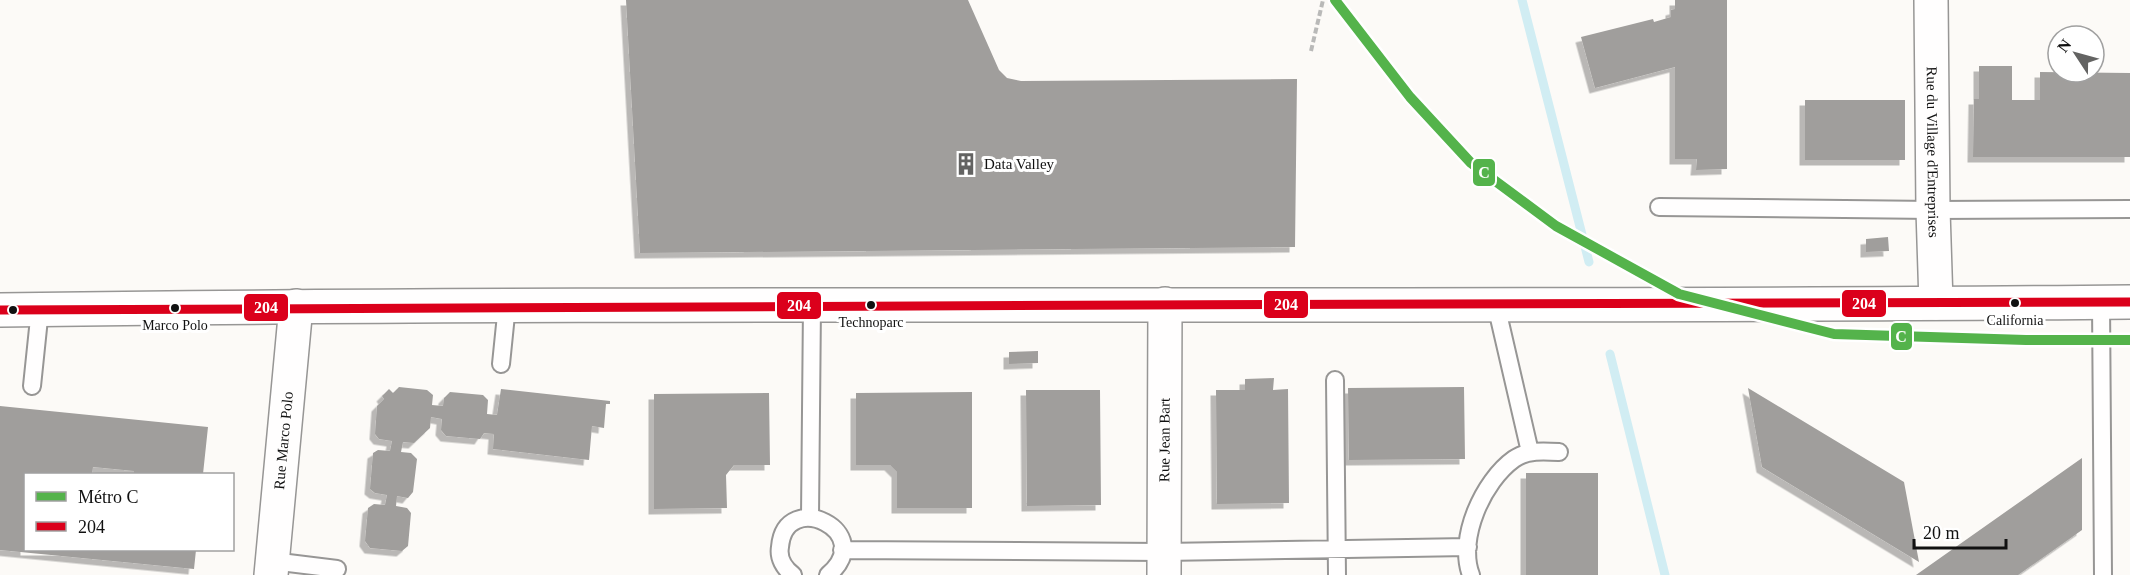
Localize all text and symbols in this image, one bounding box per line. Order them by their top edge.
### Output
north arrow [2046,24,2106,84]
text: N [2054,35,2075,55]
street label: Rue du Village d'Entreprises [1924,66,1942,238]
building icon: Data Valley [953,151,979,177]
place label: Data Valley [984,156,1055,172]
line badge: C [1472,158,1496,187]
text: C [1478,164,1490,181]
line badge: 204 [1841,289,1887,318]
line badge: 204 [1263,290,1309,319]
line badge: 204 [776,291,822,320]
line badge: 204 [243,293,289,322]
text: 204 [1852,295,1876,312]
text: 204 [1274,296,1298,313]
text: 204 [787,297,811,314]
marker: California [2009,297,2021,309]
text: 204 [254,299,278,316]
marker: Technoparc [865,299,877,311]
marker: Marco Polo [169,302,181,314]
unlabelled marker [7,304,19,316]
place label: California [1987,313,2044,328]
place label: Technoparc [838,315,904,330]
place label: Marco Polo [142,318,208,333]
line badge: C [1890,322,1913,351]
text: C [1895,328,1907,345]
street label: Rue Marco Polo [271,391,296,490]
street label: Rue Jean Bart [1156,397,1173,482]
legend [24,473,234,551]
text: Métro C [78,487,139,507]
scale bar [1914,512,2006,550]
text: 204 [78,517,105,537]
text: 20 m [1923,523,1960,543]

